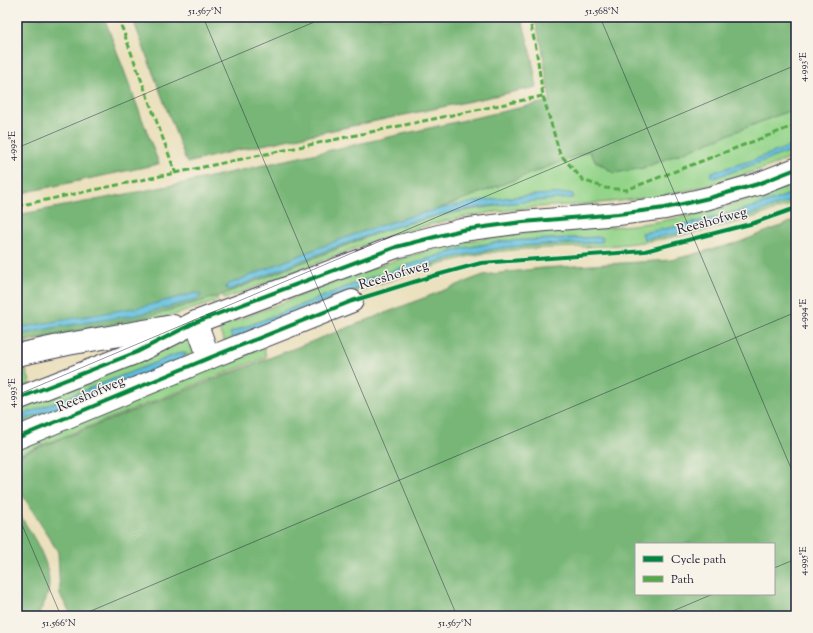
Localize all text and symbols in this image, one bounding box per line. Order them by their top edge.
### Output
text: 51.567°N [187,4,222,19]
text: 51.568°N [584,4,619,19]
text: 4.993°E [796,52,811,82]
text: 4.992°E [5,131,20,161]
street label: Reeshofweg [675,203,750,241]
street label: Reeshofweg [357,256,432,296]
text: 4.994°E [796,299,811,329]
street label: Reeshofweg [54,372,128,418]
text: 4.993°E [5,378,20,408]
legend [635,543,775,595]
text: 4.995°E [796,546,811,576]
text: Cycle path [671,551,726,569]
text: Path [671,571,694,589]
text: 51.566°N [41,616,76,631]
text: 51.567°N [437,616,472,631]

